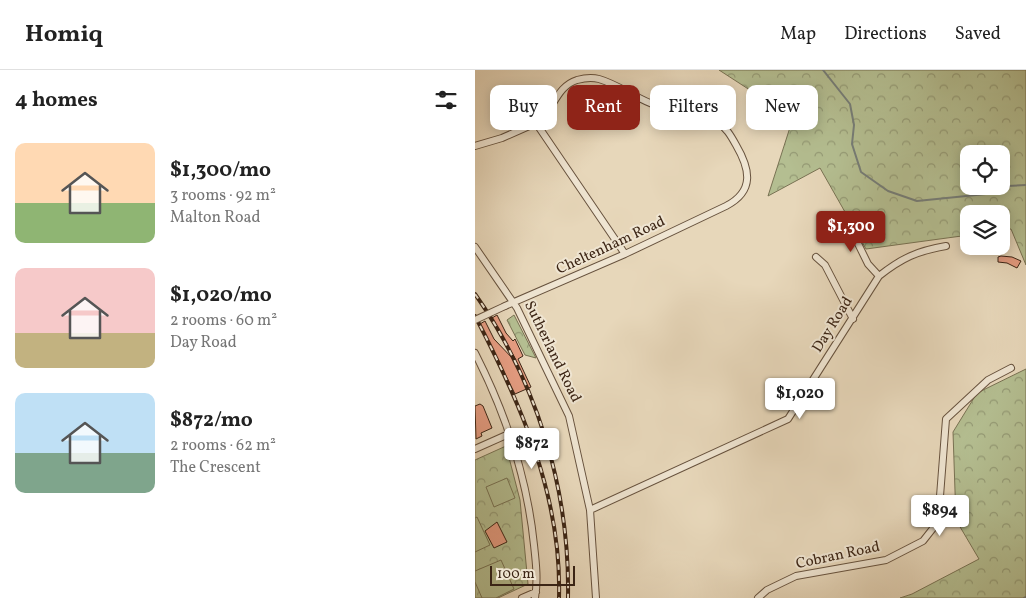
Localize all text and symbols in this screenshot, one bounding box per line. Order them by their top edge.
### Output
text: Homiq [25,18,103,52]
text: Map [780,22,816,47]
text: Directions [844,22,927,47]
text: Saved [955,22,1001,47]
chip: Buy [490,85,557,130]
chip: Rent [567,85,640,130]
chip: Filters [650,85,736,130]
chip: New [746,85,818,130]
text: 4 homes [15,86,98,115]
icon: filters [432,86,460,114]
map controls [960,145,1010,255]
button: locate [960,145,1010,195]
text: $1,300/mo [170,156,271,185]
icon: home [55,163,115,223]
text: 3 rooms · 92 m² [170,185,276,207]
button: layers [960,205,1010,255]
text: Malton Road [170,207,261,229]
pin: $1,300 [810,210,892,253]
street label: Cheltenham Road [553,212,669,280]
text: $1,300 [827,216,875,238]
text: $1,020/mo [170,281,272,310]
icon: home [55,288,115,348]
street label: Day Road [808,293,858,357]
street label: Sutherland Road [518,298,586,406]
text: 2 rooms · 60 m² [170,310,277,332]
text: Day Road [170,332,237,354]
pin: $1,020 [759,378,841,420]
text: $1,020 [776,383,824,405]
text: $872/mo [170,406,253,435]
icon: home [55,413,115,473]
pin: $872 [502,428,562,470]
text: $872 [515,433,549,455]
text: 2 rooms · 62 m² [170,435,276,457]
text: The Crescent [170,457,261,479]
pin: $894 [910,494,970,537]
text: $894 [922,500,958,522]
street label: Cobran Road [794,537,882,575]
scale bar [490,563,575,586]
text: 100 m [497,565,535,584]

